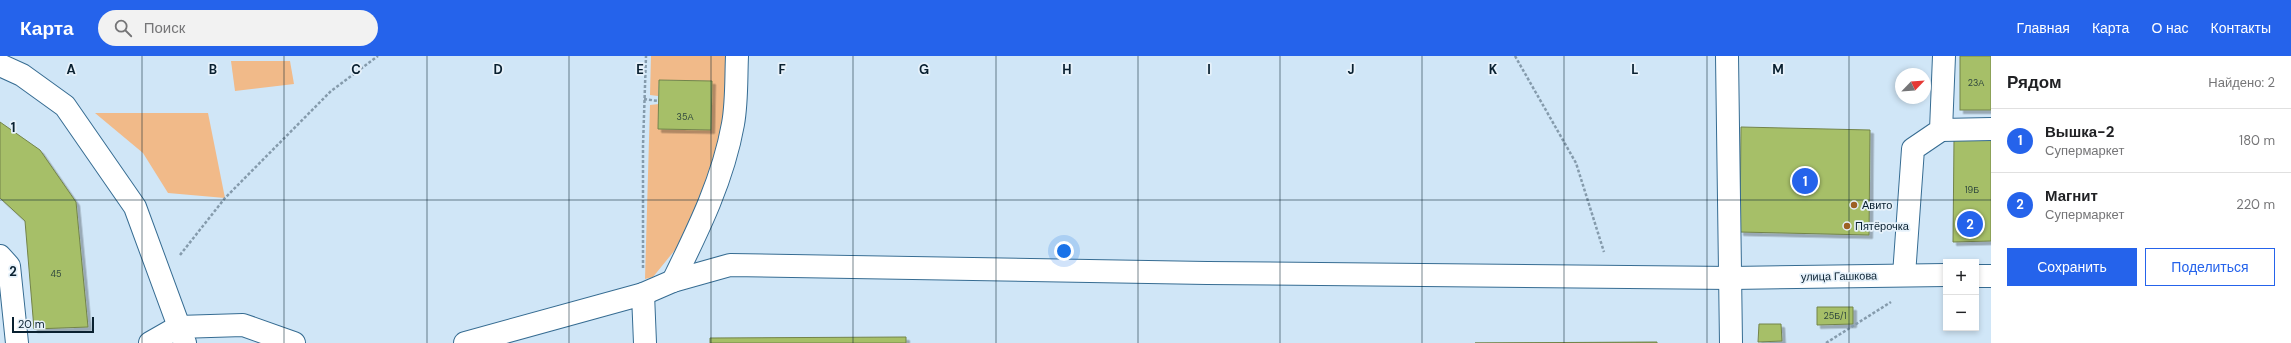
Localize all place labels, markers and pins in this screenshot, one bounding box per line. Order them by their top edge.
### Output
pin: 1 [1792,166,1818,196]
place label: Авито [1862,198,1892,212]
marker: Авито [1849,200,1859,210]
pin: 2 [1957,209,1983,239]
place label: Пятёрочка [1855,219,1910,233]
marker: Пятёрочка [1842,221,1852,231]

